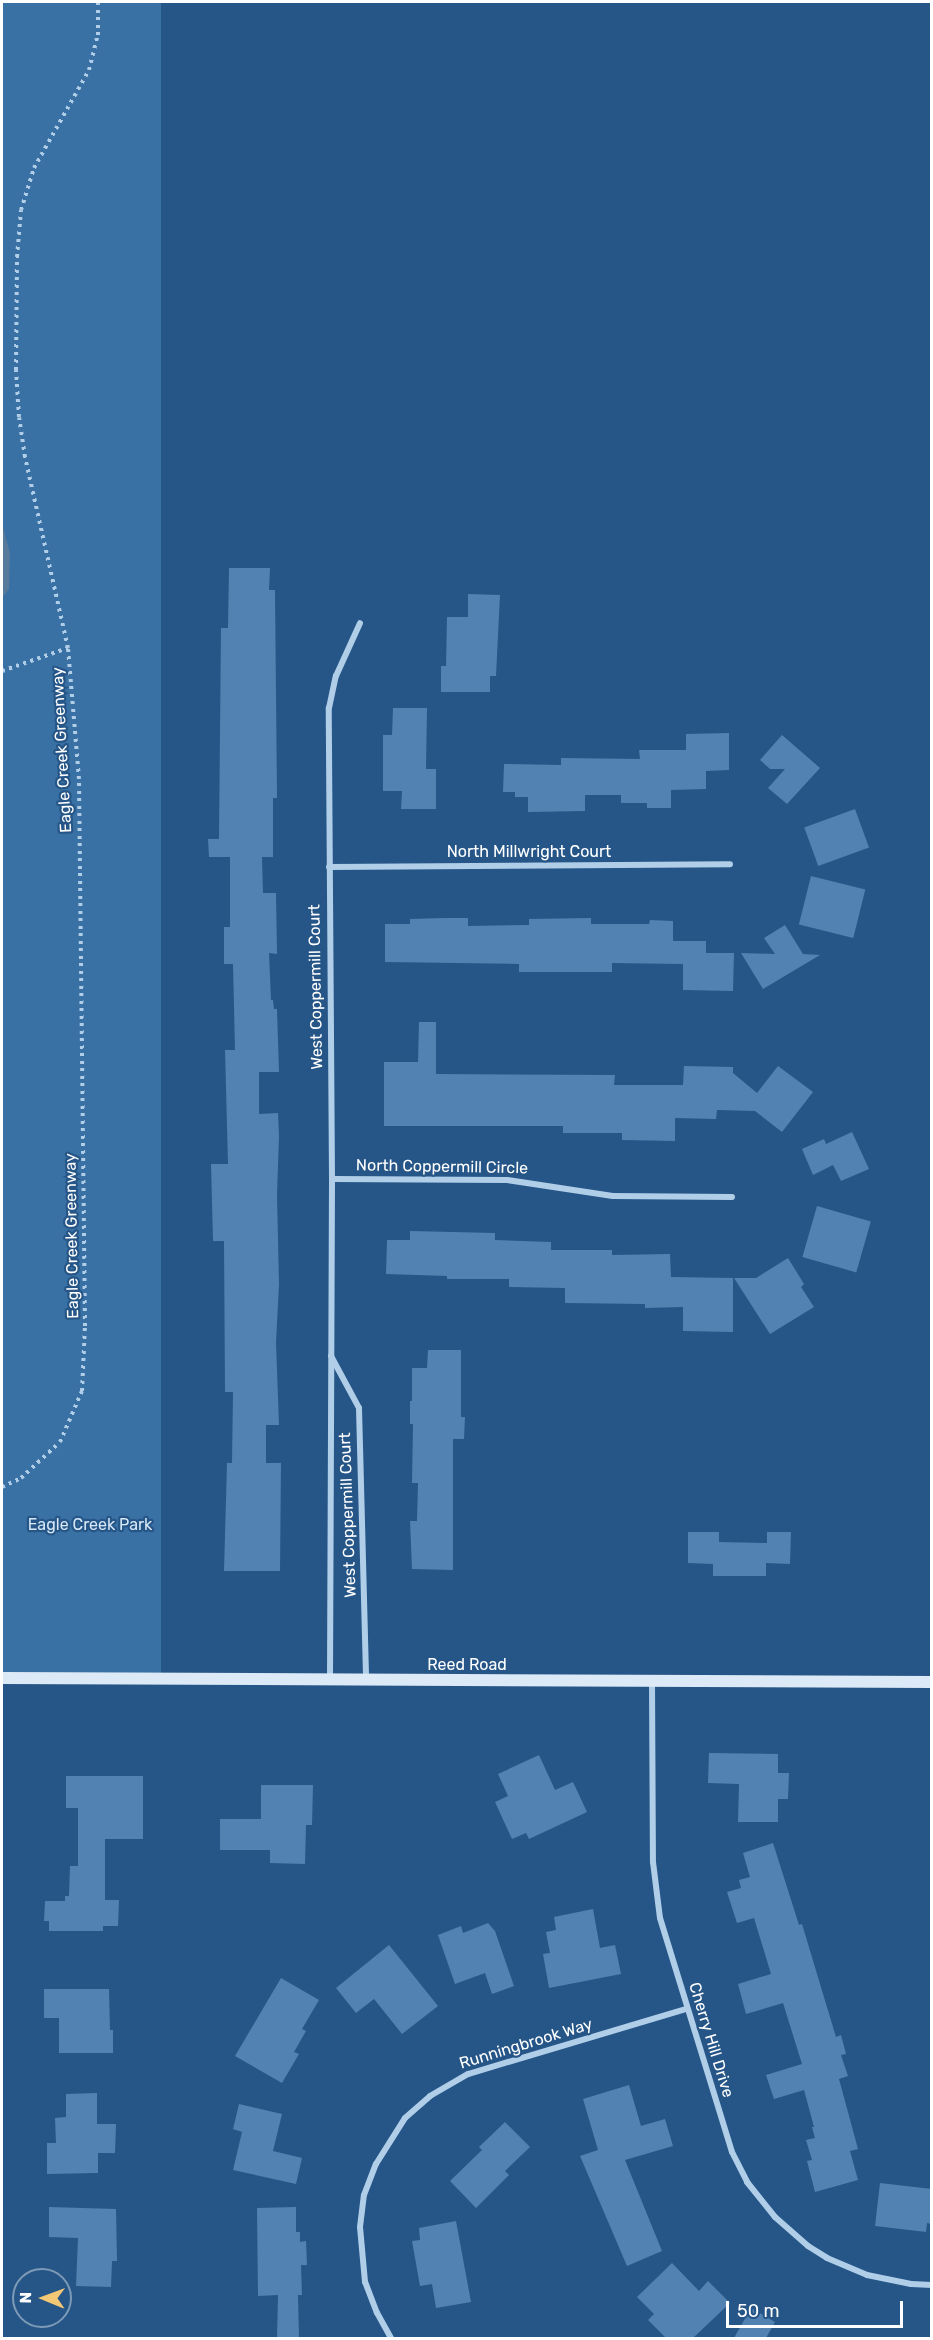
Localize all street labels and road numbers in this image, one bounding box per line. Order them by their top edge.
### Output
street label: Eagle Creek Greenway [48,667,76,833]
street label: North Millwright Court [447,842,611,862]
street label: West Coppermill Court [305,904,327,1070]
street label: Eagle Creek Greenway [61,1153,83,1319]
street label: North Coppermill Circle [356,1156,528,1178]
street label: West Coppermill Court [336,1432,360,1598]
street label: Reed Road [427,1655,507,1675]
street label: Cherry Hill Drive [684,1980,738,2100]
street label: Runningbrook Way [457,2015,595,2073]

